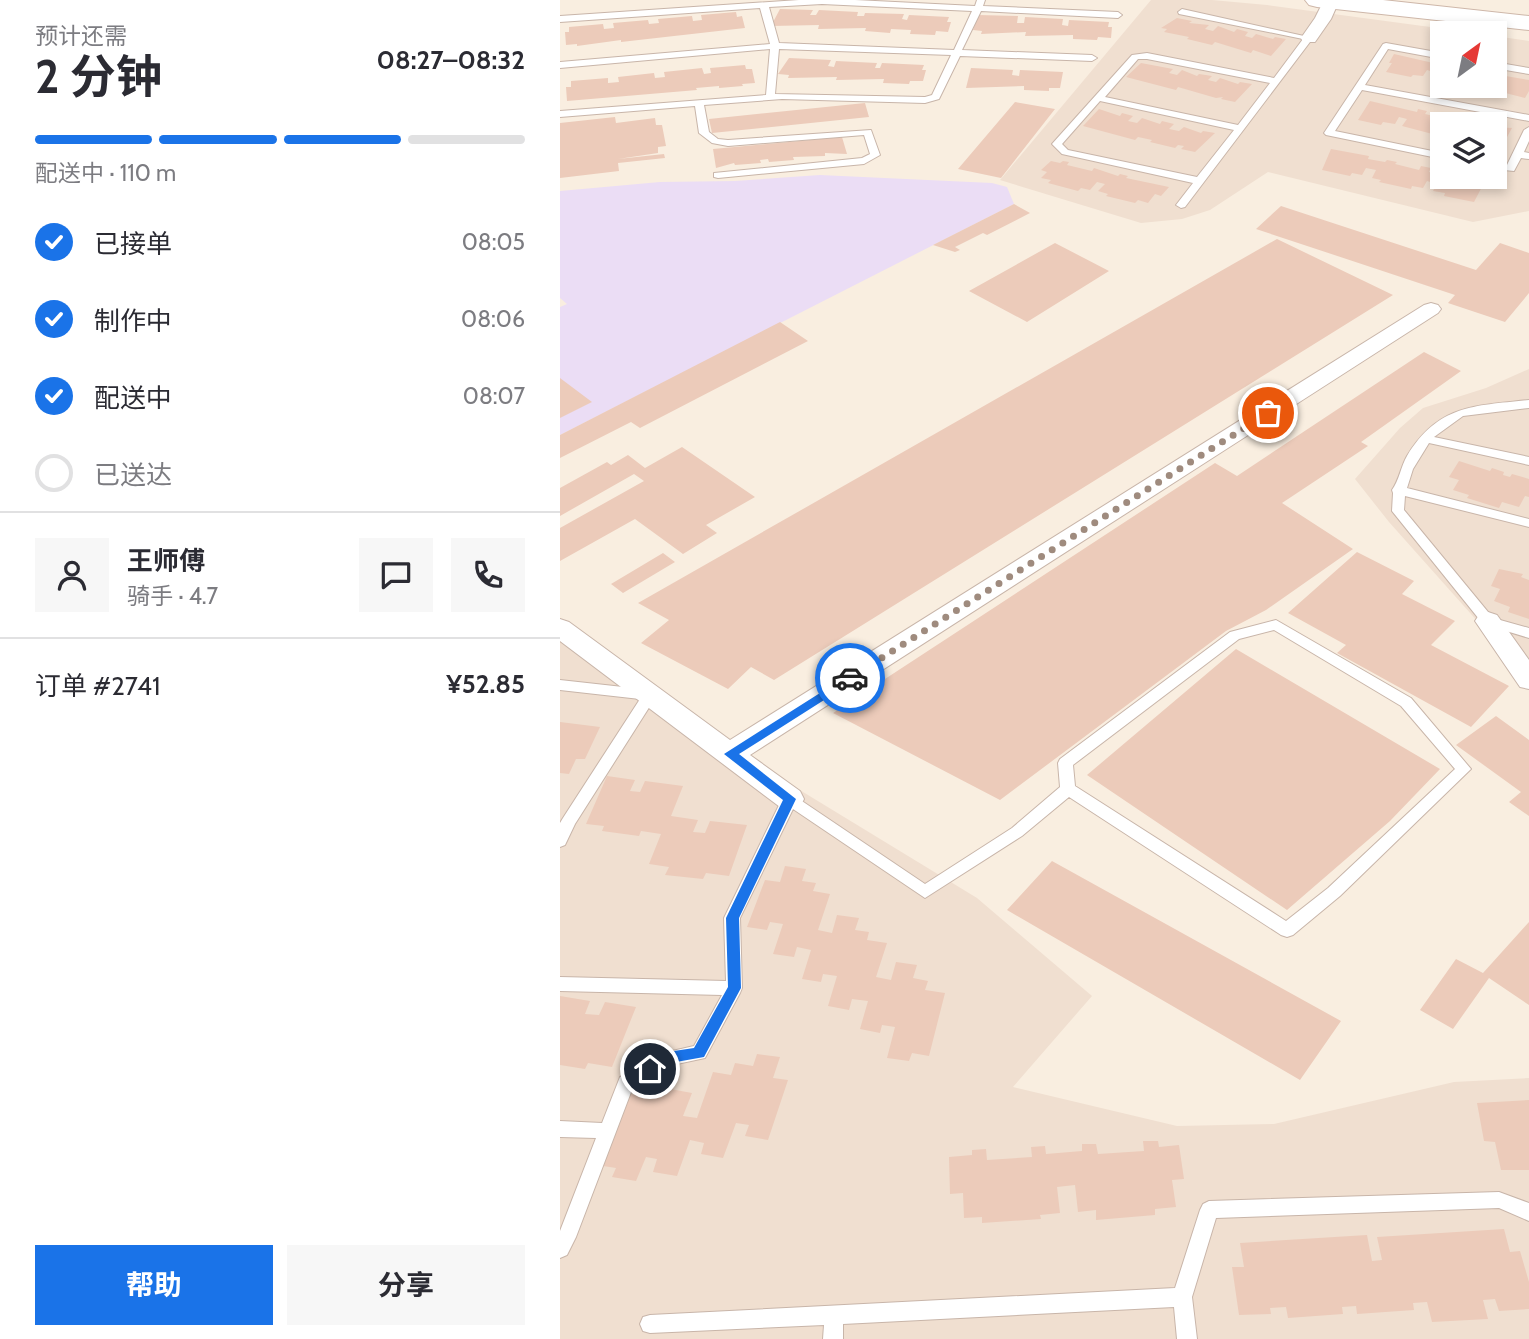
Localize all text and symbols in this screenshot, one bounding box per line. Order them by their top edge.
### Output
north arrow [1430,21,1507,98]
map controls [1430,21,1507,189]
text: 预计还需 [35,22,127,50]
text: 08:27–08:32 [377,44,525,76]
text: 2 分钟 [35,49,162,105]
button: layers [1430,112,1507,189]
text: 配送中 · 110 m [35,159,176,187]
icon: check [35,223,73,261]
text: 已接单 [94,228,172,260]
text: 08:05 [462,228,525,256]
icon: check [35,300,73,338]
text: 制作中 [94,305,172,337]
text: 08:06 [461,305,525,333]
icon: check [35,377,73,415]
text: 配送中 [94,382,172,414]
text: 08:07 [463,382,525,410]
pin [1238,383,1298,443]
icon: bag [1249,394,1287,432]
text: 已送达 [94,459,172,491]
button: person [35,538,109,612]
button: chat [359,538,433,612]
button: phone [451,538,525,612]
text: 王师傅 [127,545,205,577]
text: 骑手 · 4.7 [127,582,218,610]
courier [815,643,885,713]
icon: car [831,659,869,697]
text: ¥52.85 [446,668,525,700]
text: 订单 #2741 [35,670,160,702]
pin [620,1039,680,1099]
icon: home [631,1050,669,1088]
button: 帮助 [35,1245,273,1325]
button: 分享 [287,1245,525,1325]

